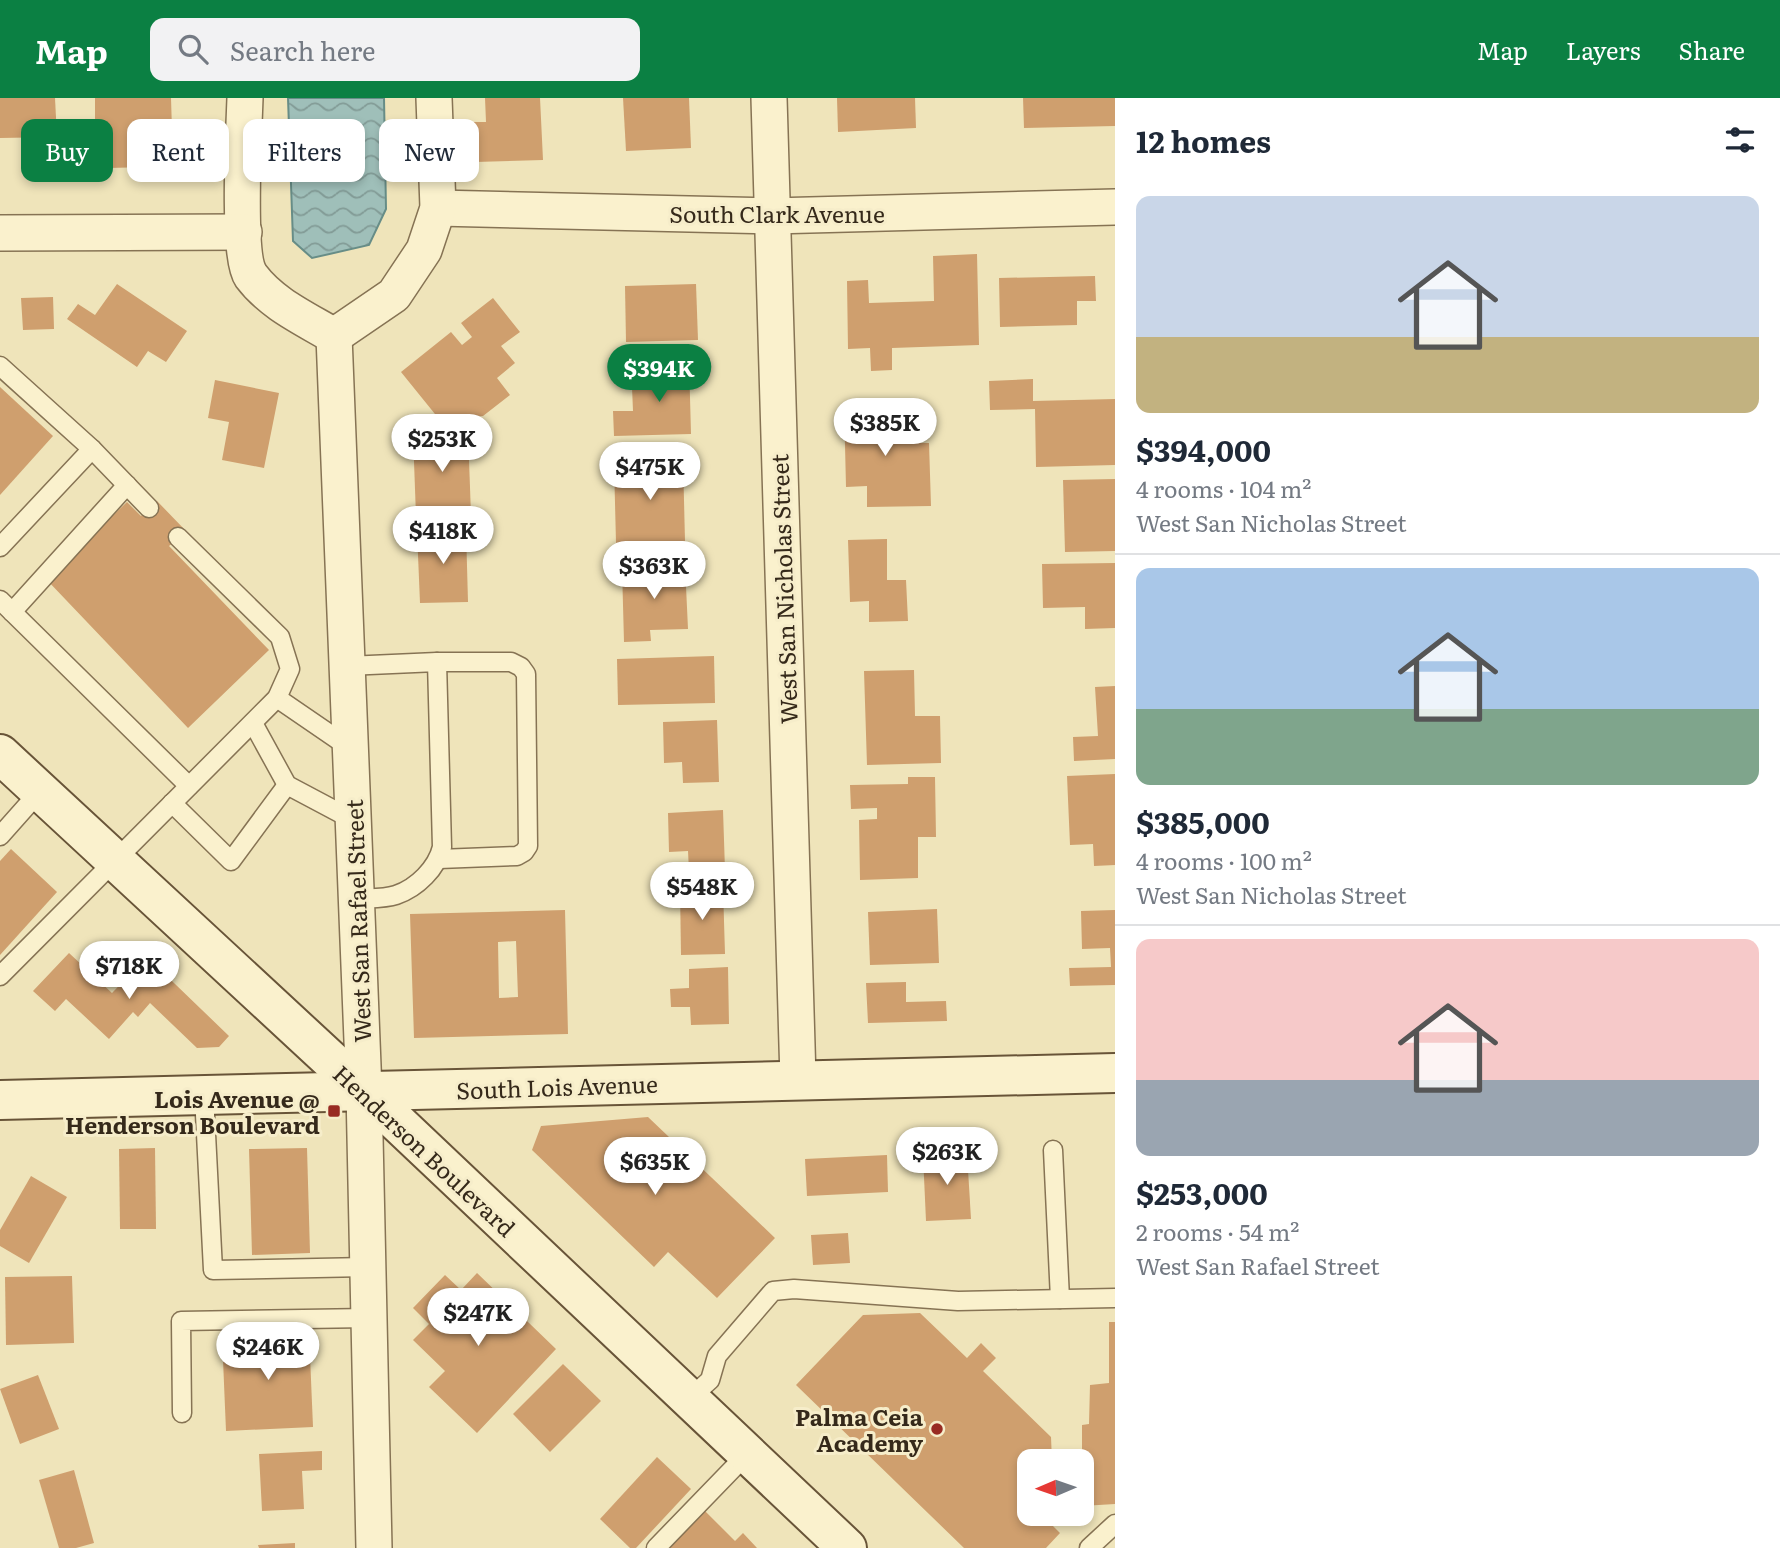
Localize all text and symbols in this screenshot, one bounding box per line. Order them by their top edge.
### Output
search box [150,18,640,81]
text: Map [35,25,108,74]
icon: search [174,30,212,68]
text: Search here [230,30,376,69]
text: Map [1477,32,1528,67]
text: Layers [1566,32,1640,67]
text: Share [1678,32,1745,67]
text: 12 homes [1136,118,1271,162]
chip: Buy [21,119,113,182]
chip: Rent [127,119,229,182]
chip: Filters [243,119,365,182]
chip: New [379,119,479,182]
icon: filters [1721,121,1759,159]
street label: South Clark Avenue [669,196,885,230]
icon: home [1385,242,1511,368]
pin: $394K [610,344,708,404]
text: $394K [623,350,695,384]
pin: $385K [836,398,934,458]
text: $385K [850,404,920,438]
pin: $253K [393,414,491,474]
text: $253K [407,420,477,454]
text: $394,000 [1136,427,1271,471]
pin: $475K [601,442,699,502]
text: $475K [615,448,685,482]
street label: West San Nicholas Street [761,452,805,725]
text: 4 rooms · 104 m² [1136,471,1311,505]
text: West San Nicholas Street [1136,505,1407,539]
pin: $418K [394,506,492,566]
text: $418K [409,512,477,546]
pin: $363K [605,542,703,601]
text: $363K [619,547,689,581]
icon: home [1385,614,1511,740]
street label: West San Rafael Street [336,798,378,1043]
text: $385,000 [1136,799,1270,843]
text: 4 rooms · 100 m² [1136,843,1312,877]
pin: $548K [653,862,751,922]
text: $548K [666,868,738,902]
text: West San Nicholas Street [1136,877,1407,911]
pin: $718K [80,942,178,1001]
text: $718K [95,947,163,981]
icon: home [1385,985,1511,1111]
street label: Henderson Boulevard [326,1056,524,1244]
street label: South Lois Avenue [456,1065,658,1107]
place label: Lois Avenue @ Henderson Boulevard [65,1081,320,1141]
marker: Lois Avenue @ Henderson Boulevard [326,1103,342,1119]
pin: $263K [898,1128,996,1187]
text: $263K [912,1133,982,1167]
pin: $635K [606,1138,704,1197]
text: $635K [620,1143,690,1177]
text: $253,000 [1136,1170,1268,1214]
text: 2 rooms · 54 m² [1136,1214,1299,1248]
text: West San Rafael Street [1136,1248,1380,1282]
pin: $247K [429,1288,527,1348]
text: $247K [443,1294,513,1328]
pin: $246K [219,1322,317,1382]
text: $246K [232,1328,304,1362]
place label: Palma Ceia Academy [795,1399,924,1459]
marker: Palma Ceia Academy [929,1421,945,1437]
north arrow [1017,1449,1094,1526]
map controls [1017,1449,1094,1526]

